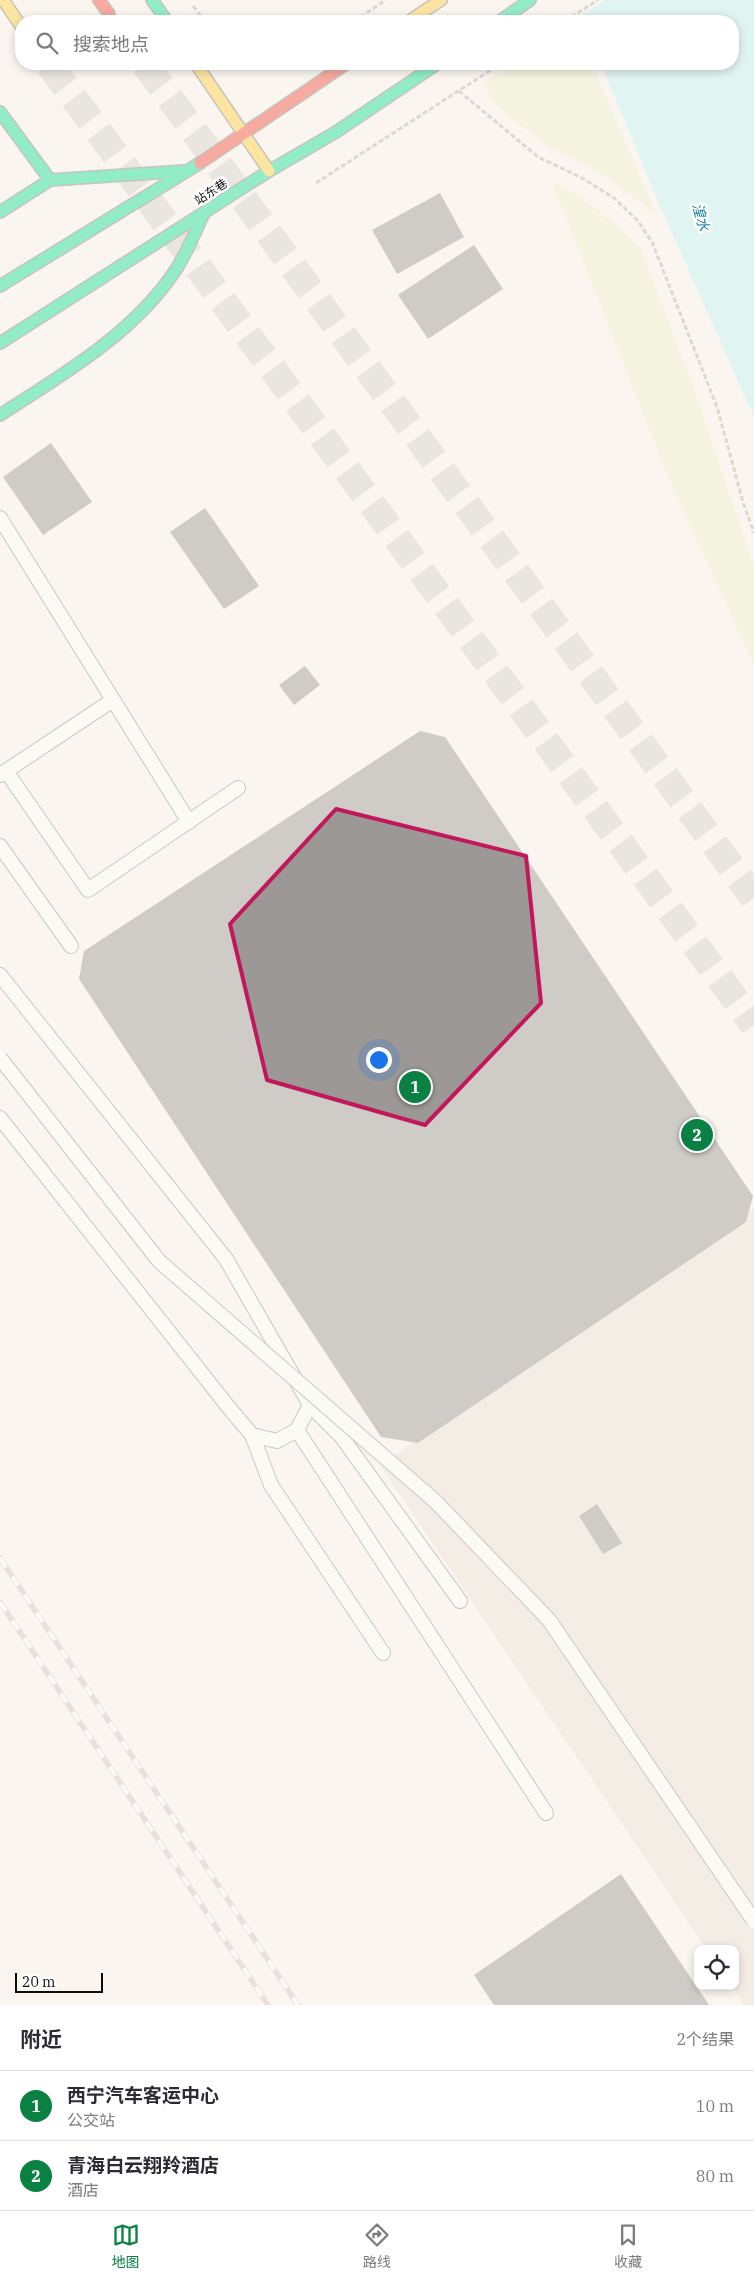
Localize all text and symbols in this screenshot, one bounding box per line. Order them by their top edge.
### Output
search box [15,15,739,70]
icon: search [33,29,61,57]
text: 搜索地点 [73,32,149,56]
street label: 站东巷 [192,175,230,208]
water label: 湟水 [689,201,714,234]
your location [366,1047,392,1073]
pin: 1 [399,1068,431,1106]
pin: 2 [681,1116,713,1154]
map controls [694,1945,739,1990]
button: locate [694,1945,739,1990]
scale bar [15,1970,102,1993]
text: 20 m [22,1973,55,1991]
text: 附近 [20,2025,62,2053]
text: 2个结果 [676,2029,734,2049]
text: 西宁汽车客运中心 [67,2083,219,2107]
text: 1 [31,2096,41,2116]
text: 10 m [696,2096,734,2116]
text: 公交站 [67,2110,115,2130]
text: 青海白云翔羚酒店 [67,2153,219,2177]
text: 2 [31,2166,41,2186]
text: 80 m [696,2166,734,2186]
text: 酒店 [67,2180,99,2200]
tab: 地图 [112,2221,140,2271]
tab: 路线 [363,2221,391,2271]
tab: 收藏 [614,2221,642,2271]

